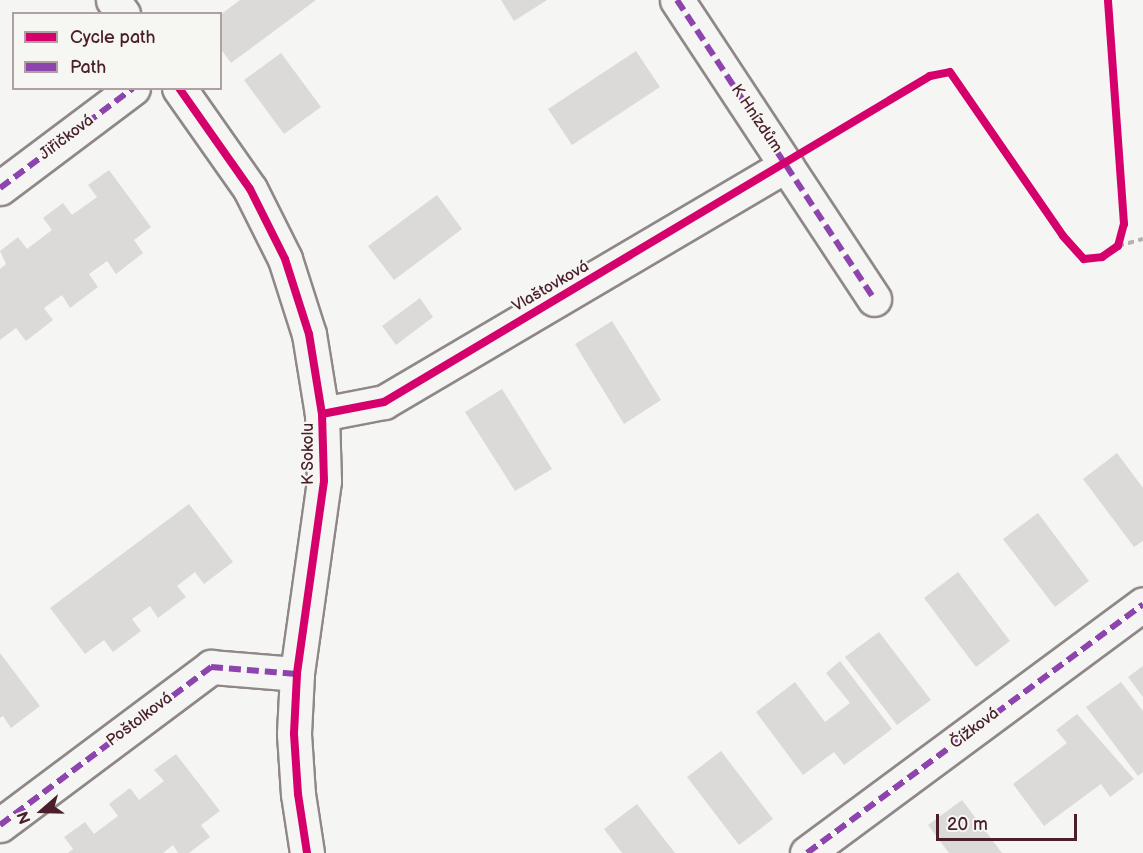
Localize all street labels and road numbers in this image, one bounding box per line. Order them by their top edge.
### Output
street label: K Hnízdům [726,81,786,157]
street label: Jiřičková [36,111,98,165]
street label: Vlaštovková [509,257,593,317]
street label: K Sokolu [299,423,319,485]
street label: Poštolková [103,689,177,751]
street label: Čížková [947,704,1003,754]

